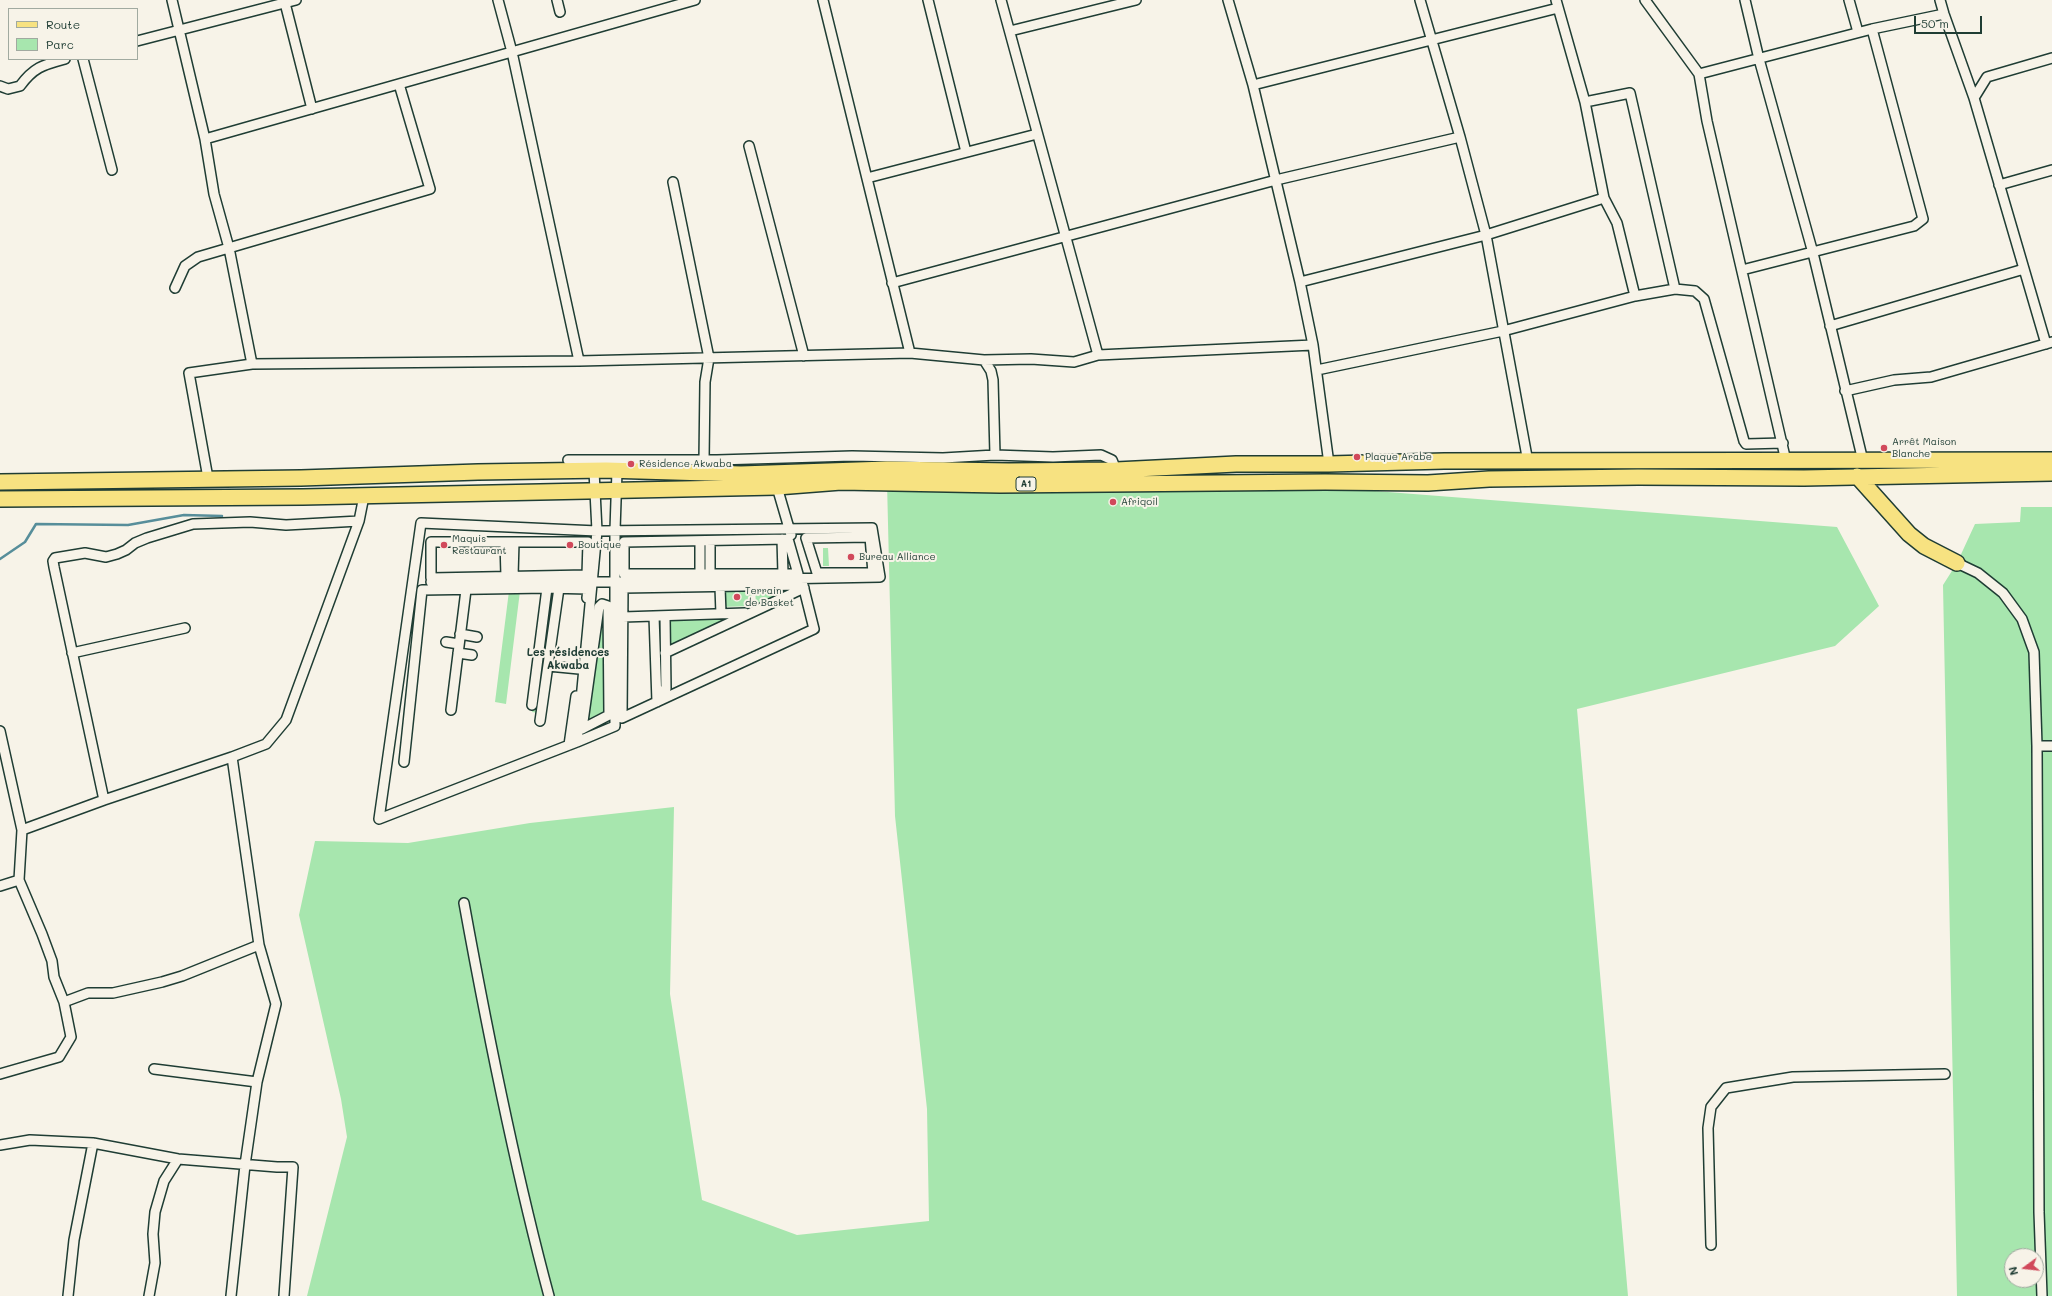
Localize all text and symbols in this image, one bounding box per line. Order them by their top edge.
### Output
legend [8,8,138,60]
scale bar [1916,8,1984,34]
text: 50 m [1921,15,1949,31]
text: Route [46,16,80,32]
text: Parc [46,36,74,52]
place label: Arrêt Maison Blanche [1892,436,1956,460]
marker: Arrêt Maison Blanche [1879,443,1889,453]
place label: Plaque Arabe [1365,451,1432,463]
marker: Plaque Arabe [1352,452,1362,462]
place label: Résidence Akwaba [639,458,732,470]
marker: Résidence Akwaba [626,459,636,469]
road number: A1 [1016,477,1036,491]
place label: Afriqoil [1121,496,1158,508]
marker: Afriqoil [1108,497,1118,507]
place label: Maquis Restaurant [452,533,507,556]
place label: Boutique [578,539,621,551]
marker: Maquis Restaurant [439,540,449,550]
marker: Boutique [565,540,575,550]
place label: Bureau Alliance [859,551,936,563]
marker: Bureau Alliance [846,552,856,562]
place label: Terrain de Basket [745,585,794,608]
marker: Terrain de Basket [732,592,742,602]
district label: Les résidences Akwaba [527,646,609,672]
north arrow [2004,1248,2044,1288]
text: N [2005,1265,2021,1277]

